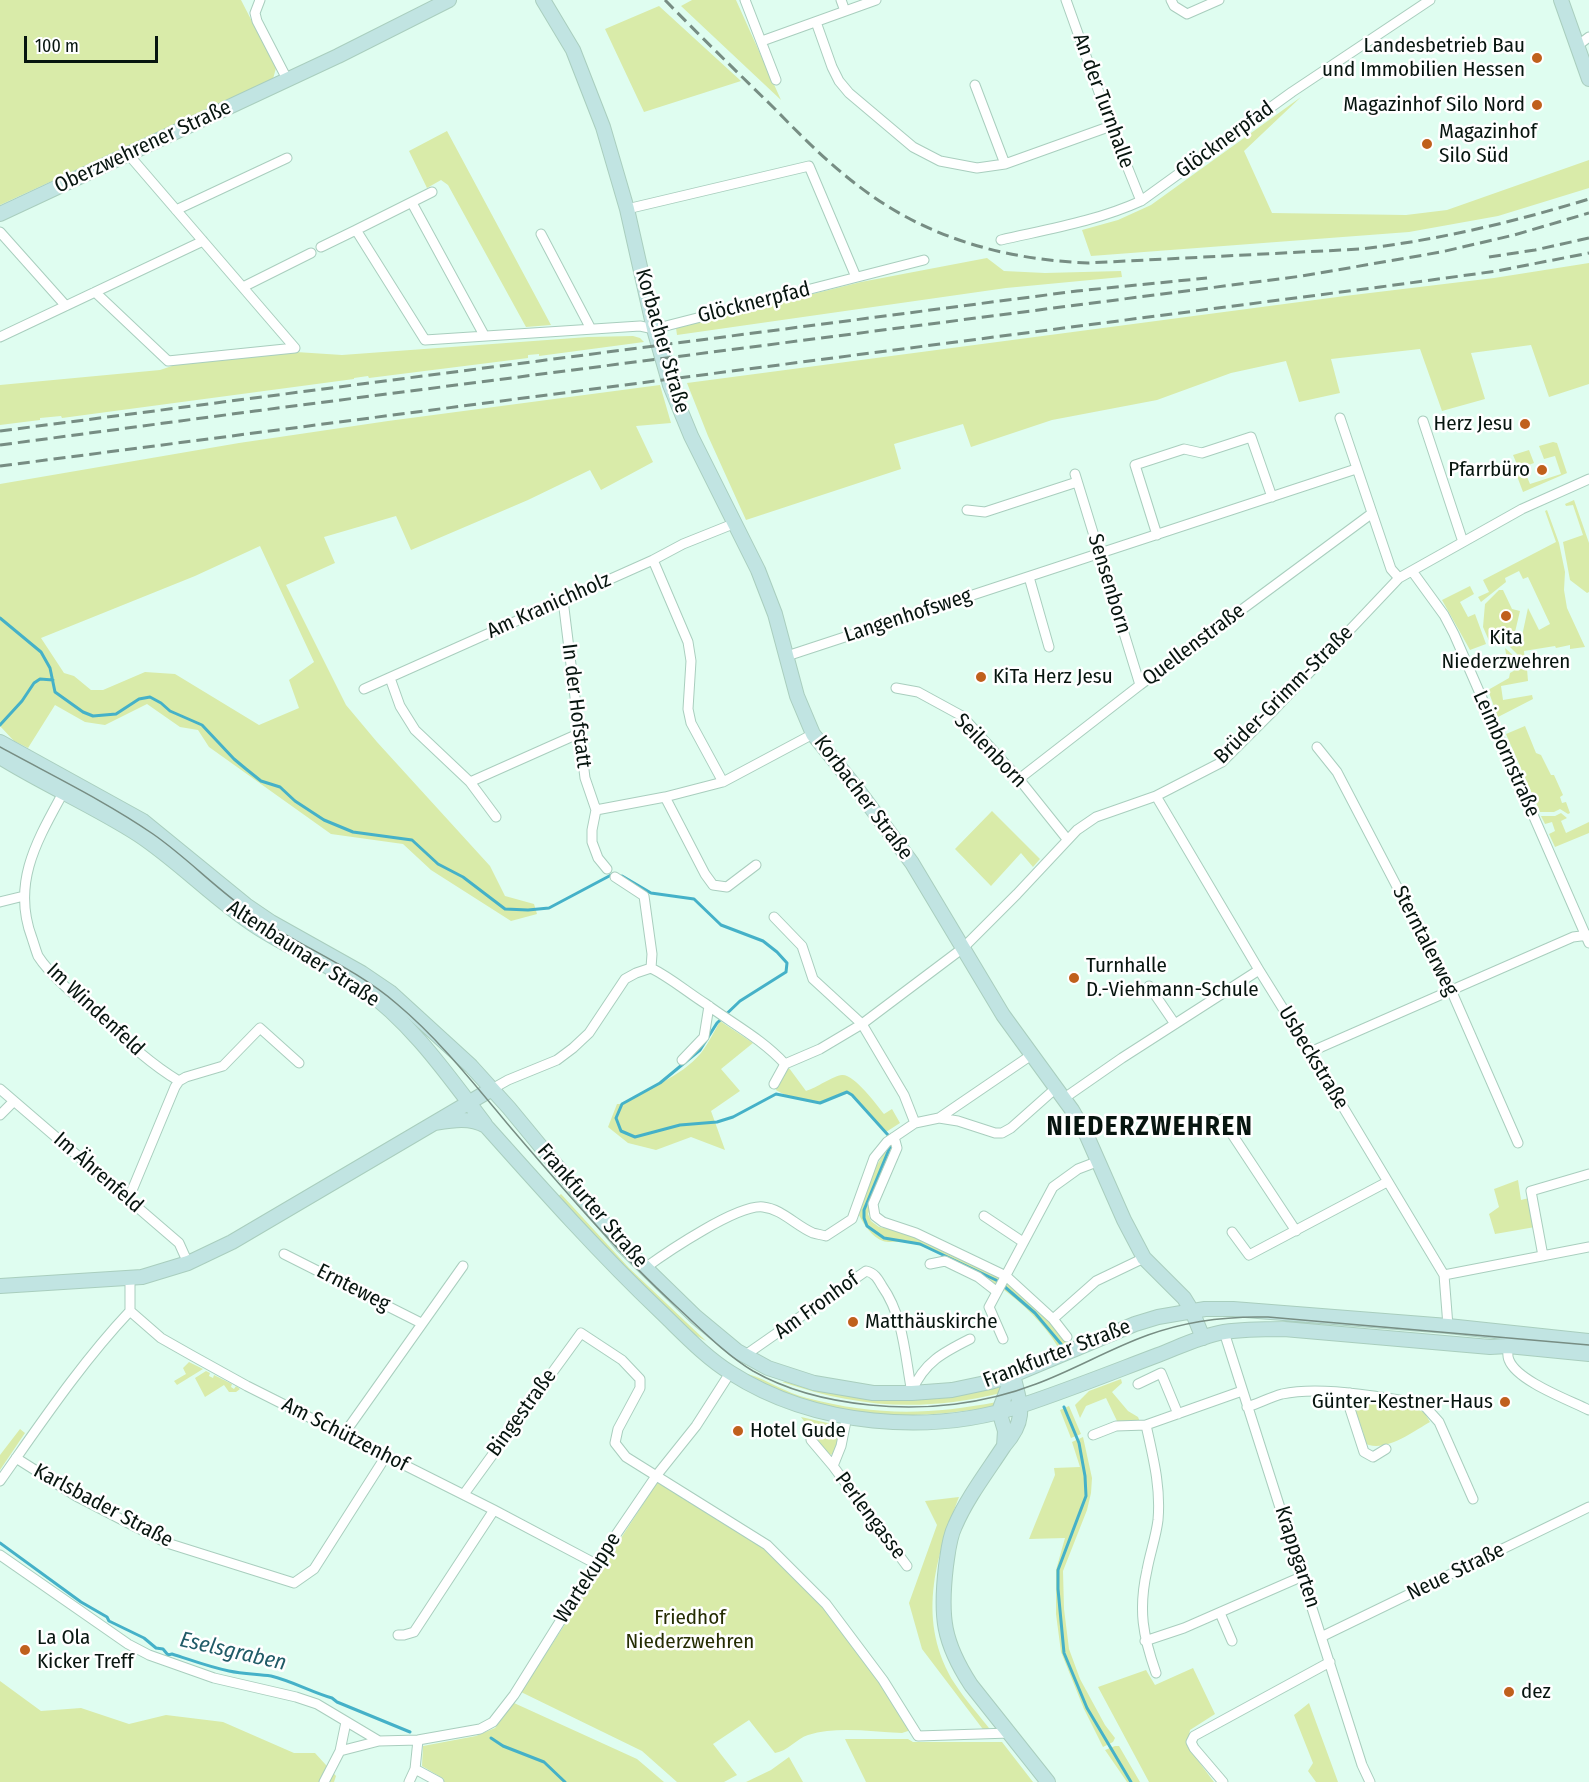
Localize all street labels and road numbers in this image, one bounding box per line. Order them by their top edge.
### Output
street label: An der Turnhalle [1067,30,1139,172]
street label: Oberzwehrener Straße [51,95,235,199]
street label: Glöcknerpfad [1171,96,1279,184]
street label: Korbacher Straße [629,266,695,416]
street label: Glöcknerpfad [695,277,813,329]
street label: Sensenborn [1082,531,1136,637]
street label: Am Kranichholz [483,567,615,645]
street label: Langenhofsweg [841,584,975,648]
street label: Quellenstraße [1138,598,1250,692]
street label: Brüder-Grimm-Straße [1209,620,1359,770]
street label: In der Hofstatt [556,642,596,770]
street label: Leimbornstraße [1467,687,1545,821]
street label: Seilenborn [948,709,1032,793]
street label: Korbacher Straße [808,731,918,865]
street label: Sterntalerweg [1387,882,1463,1000]
street label: Altenbaunaer Straße [222,895,384,1013]
street label: Im Windenfeld [41,958,149,1062]
street label: Usbeckstraße [1272,1002,1354,1114]
street label: Im Ährenfeld [48,1127,148,1219]
street label: Frankfurter Straße [531,1139,653,1273]
street label: Ernteweg [312,1259,394,1317]
street label: Am Fronhof [770,1267,864,1345]
street label: Frankfurter Straße [980,1314,1134,1394]
street label: Bingestraße [482,1364,562,1462]
street label: Am Schützenhof [278,1392,412,1478]
street label: Karlsbader Straße [29,1459,177,1553]
street label: Perlengasse [829,1467,911,1565]
street label: Krappgarten [1269,1503,1325,1611]
street label: Wartekuppe [549,1528,627,1628]
street label: Neue Straße [1403,1538,1509,1606]

